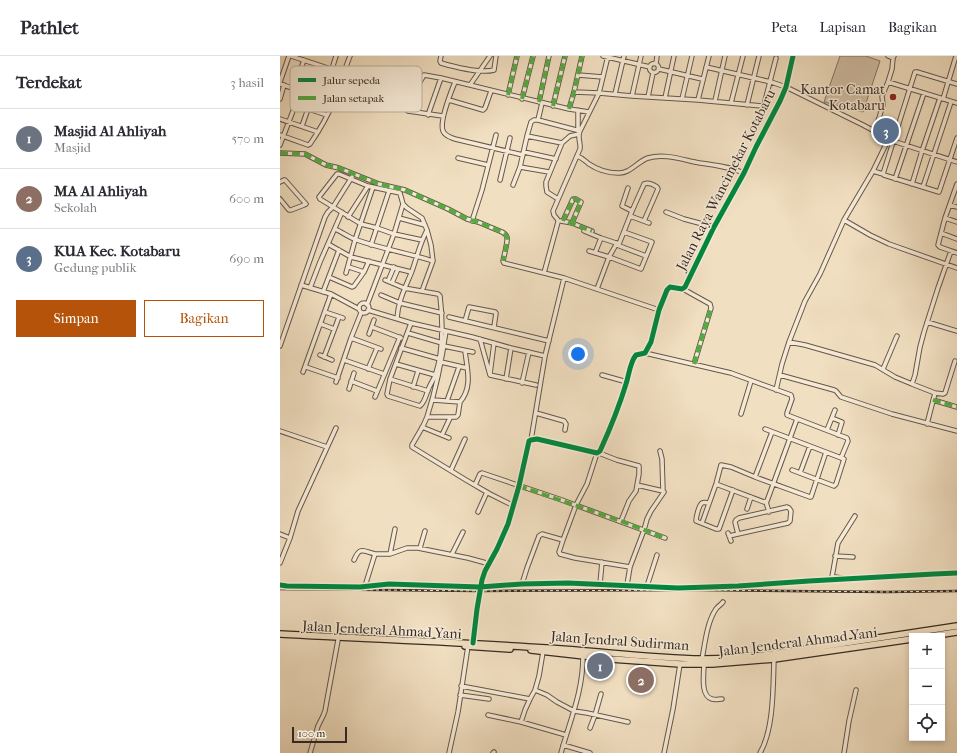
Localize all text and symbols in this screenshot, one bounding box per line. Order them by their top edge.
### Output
text: Pathlet [20,17,79,39]
text: Peta [771,19,798,36]
text: Lapisan [820,19,866,36]
text: Bagikan [888,19,937,36]
legend [290,66,422,112]
text: Terdekat [16,72,82,92]
text: Jalur sepeda [322,74,381,87]
text: 3 hasil [230,75,264,90]
place label: Kantor Camat Kotabaru [800,81,885,114]
street label: Jalan Raya Wancimekar Kotabaru [672,86,779,274]
text: Jalan setapak [322,92,384,105]
marker: Kantor Camat Kotabaru [888,92,898,102]
pin: 3 [873,116,899,146]
text: Masjid Al Ahliyah [54,122,167,140]
text: 1 [27,131,31,146]
text: 570 m [231,131,264,146]
text: Masjid [54,140,91,155]
text: MA Al Ahliyah [54,182,147,200]
text: 2 [26,191,32,206]
text: 600 m [229,191,264,206]
text: Sekolah [54,200,97,215]
text: KUA Kec. Kotabaru [54,242,180,260]
text: 3 [26,251,32,266]
text: 690 m [229,251,264,266]
text: Gedung publik [54,260,136,275]
button: Simpan [16,300,136,337]
button: Bagikan [144,300,264,337]
your location [568,344,588,364]
street label: Jalan Jenderal Ahmad Yani [301,617,462,643]
street label: Jalan Jenderal Ahmad Yani [717,624,878,660]
street label: Jalan Jendral Sudirman [549,628,690,654]
map controls [909,633,945,741]
button: + [909,633,945,669]
pin: 1 [587,651,613,681]
pin: 2 [628,665,654,695]
button: − [909,669,945,705]
button: locate [909,705,945,741]
scale bar [292,725,347,744]
text: 100 m [298,727,326,740]

